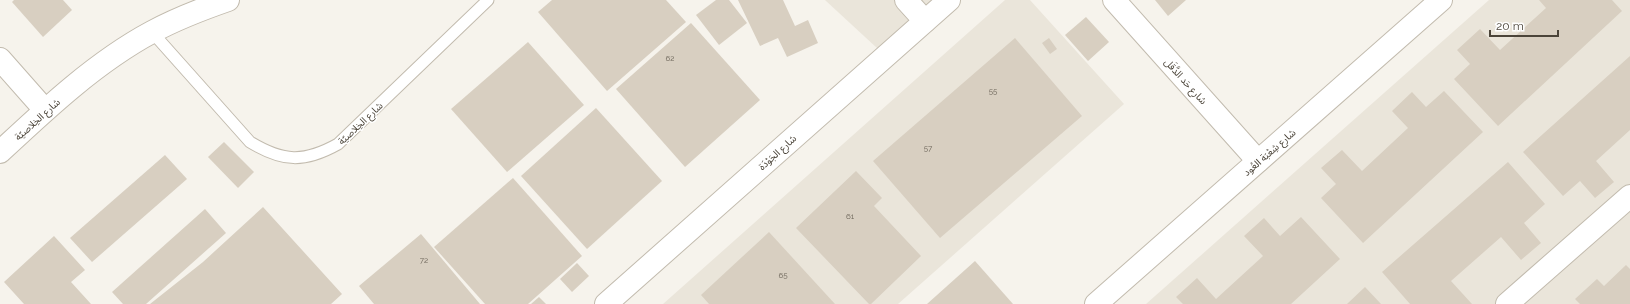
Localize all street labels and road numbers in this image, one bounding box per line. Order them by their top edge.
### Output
street label: شارع حَد الدَّقَل [1161,55,1210,108]
street label: شارع الخِلاصيّة [12,96,64,144]
street label: شارع الخِلاصيّة [336,100,386,148]
street label: شارع شِعْبَة العُود [1241,127,1299,180]
street label: شارع الجَوْدَة [756,132,800,174]

